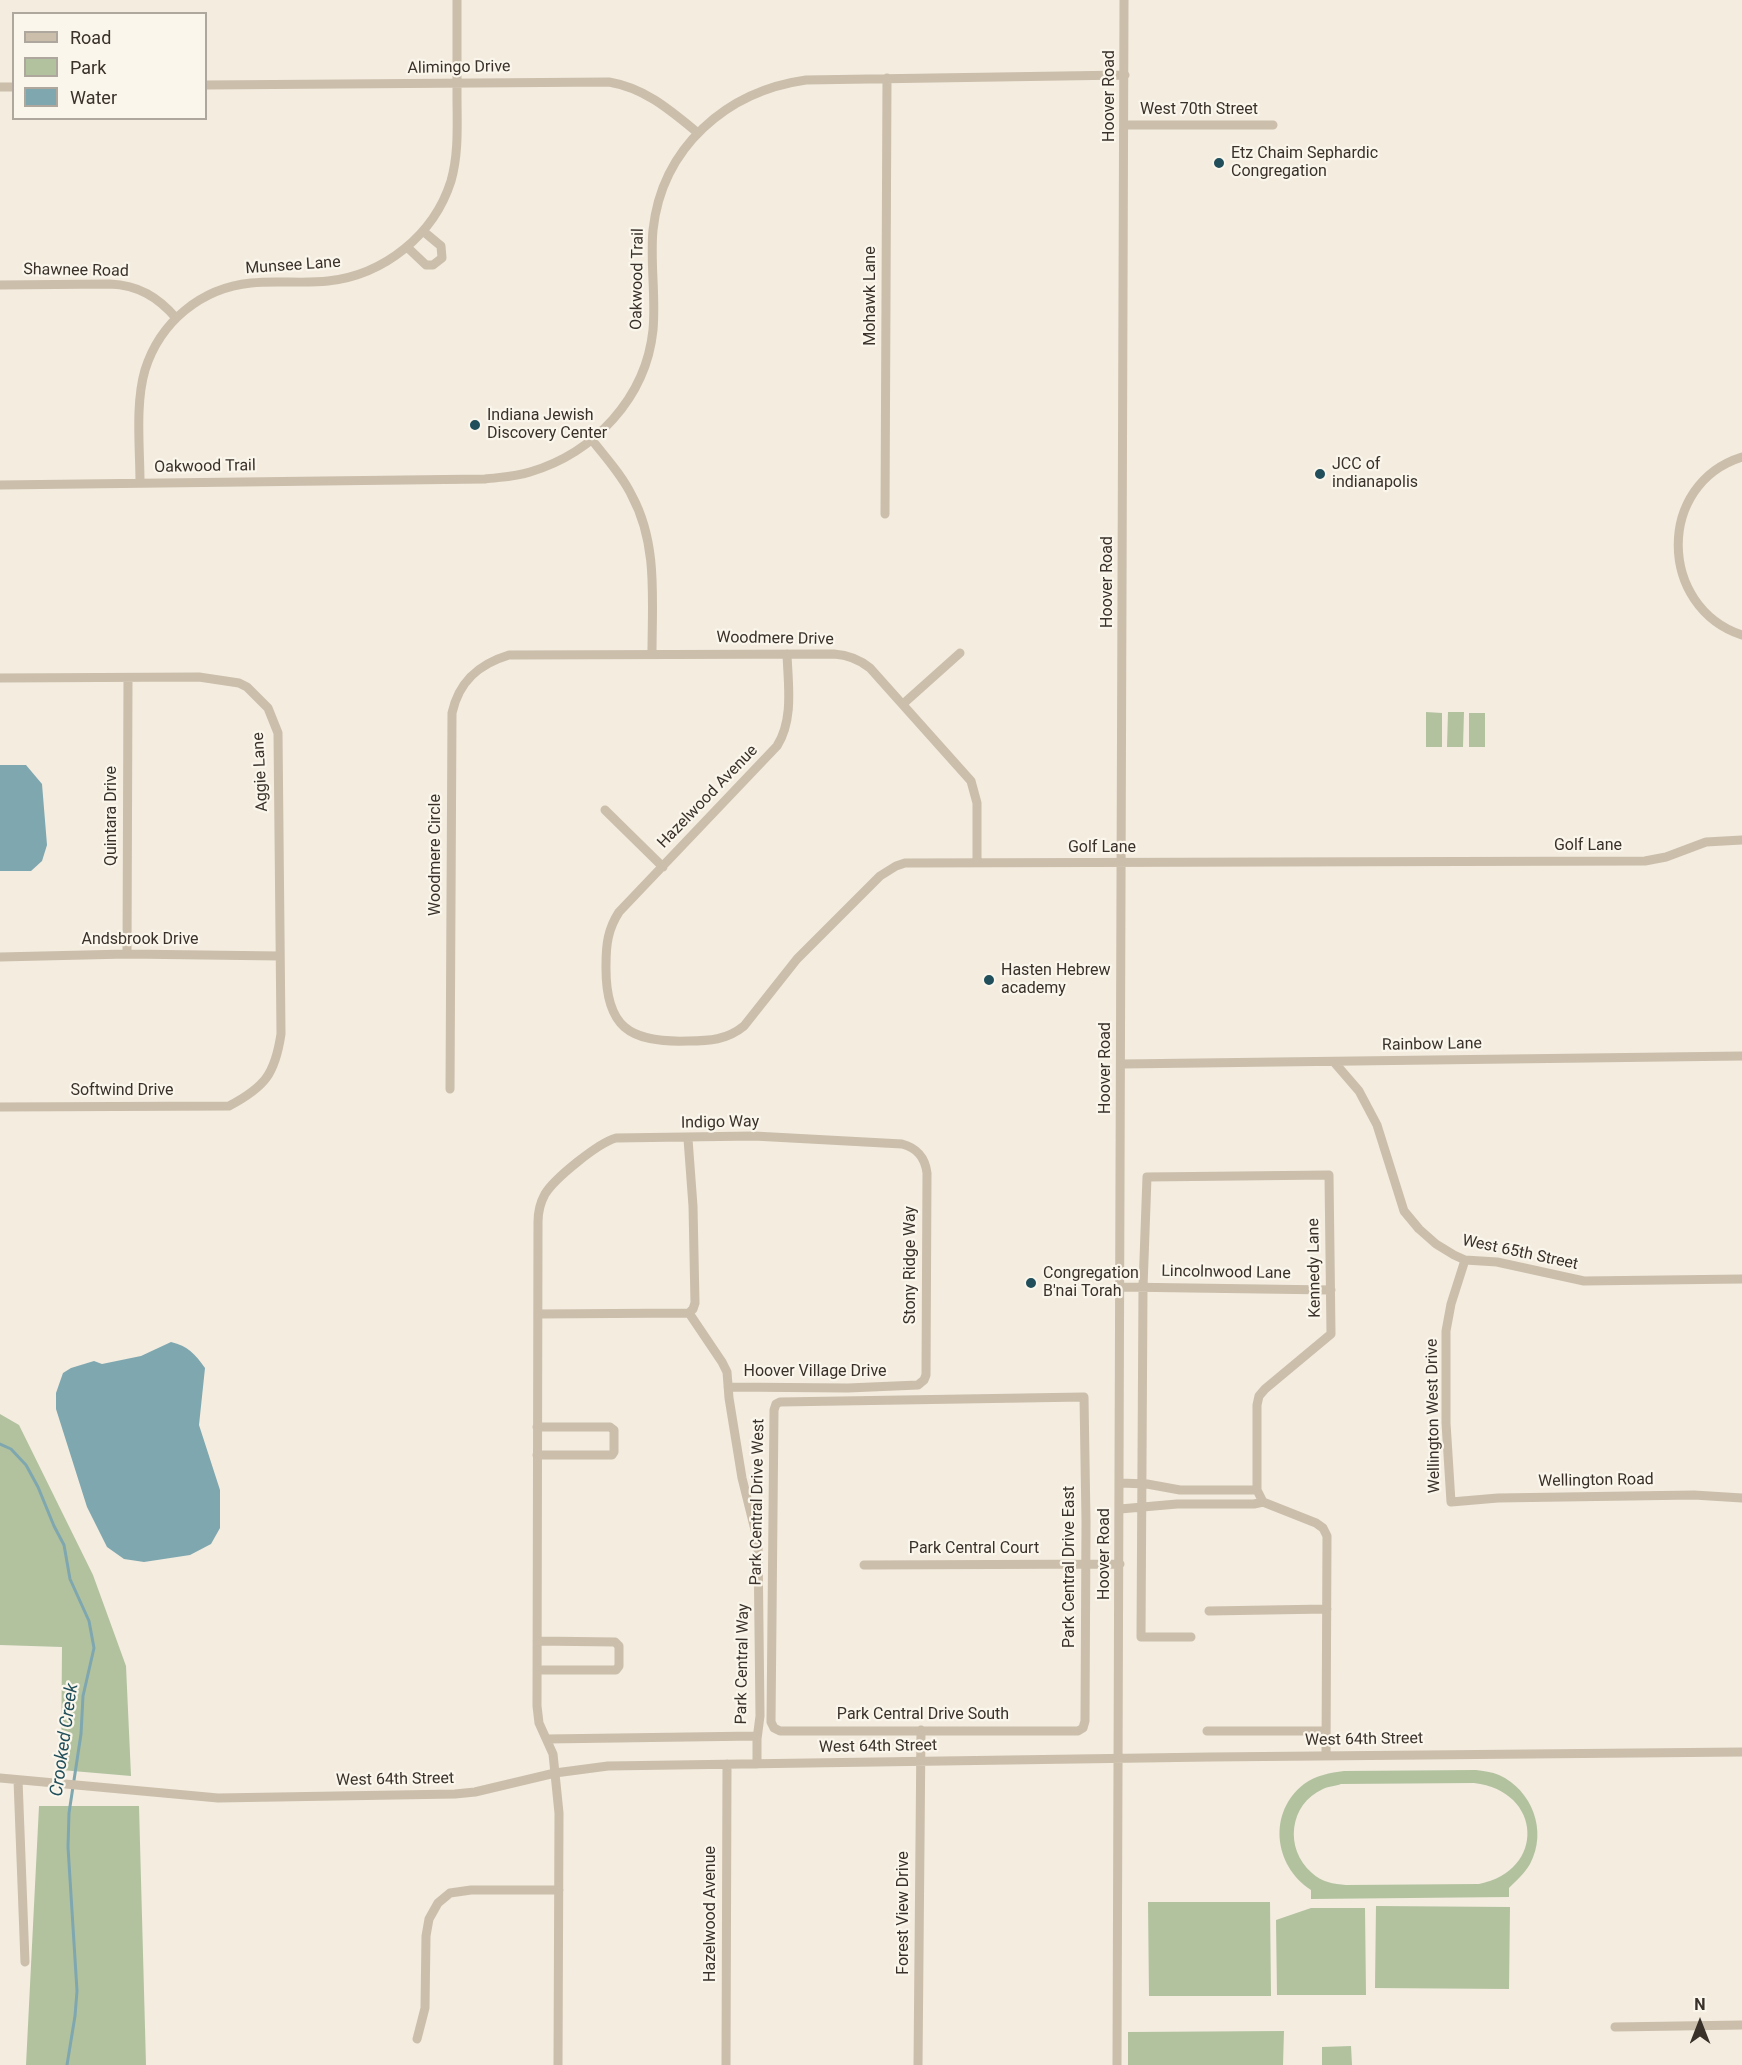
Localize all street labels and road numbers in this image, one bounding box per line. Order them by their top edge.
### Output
street label: Hoover Road [1100,50,1120,142]
street label: Alimingo Drive [407,58,511,78]
street label: West 70th Street [1140,100,1258,120]
street label: Oakwood Trail [628,228,648,330]
street label: Mohawk Lane [861,246,881,346]
street label: Munsee Lane [245,253,341,279]
street label: Shawnee Road [23,260,129,282]
street label: Oakwood Trail [154,457,256,477]
street label: Hoover Road [1098,536,1118,628]
street label: Woodmere Drive [716,628,834,650]
street label: Aggie Lane [249,732,273,812]
street label: Hazelwood Avenue [654,741,762,853]
street label: Quintara Drive [102,766,122,866]
street label: Woodmere Circle [426,794,446,916]
street label: Golf Lane [1554,836,1622,856]
street label: Golf Lane [1068,838,1136,858]
street label: Andsbrook Drive [81,930,199,950]
street label: Hoover Road [1096,1022,1116,1114]
street label: Rainbow Lane [1382,1035,1482,1055]
street label: Softwind Drive [70,1081,174,1101]
street label: Indigo Way [681,1113,759,1133]
street label: Stony Ridge Way [901,1206,921,1324]
street label: Kennedy Lane [1305,1218,1325,1318]
street label: West 65th Street [1460,1231,1580,1275]
street label: Lincolnwood Lane [1161,1262,1291,1284]
street label: Wellington West Drive [1423,1338,1445,1494]
street label: Hoover Village Drive [743,1362,887,1382]
street label: Park Central Drive West [747,1418,769,1586]
street label: Wellington Road [1538,1470,1654,1492]
street label: Park Central Drive East [1060,1486,1080,1648]
street label: Hoover Road [1095,1508,1115,1600]
street label: Park Central Court [909,1539,1039,1559]
street label: Park Central Way [732,1603,754,1725]
street label: Park Central Drive South [837,1705,1009,1725]
street label: West 64th Street [1305,1729,1423,1751]
street label: West 64th Street [819,1736,937,1758]
street label: West 64th Street [336,1769,454,1791]
street label: Hazelwood Avenue [701,1846,721,1982]
street label: Forest View Drive [894,1851,914,1975]

